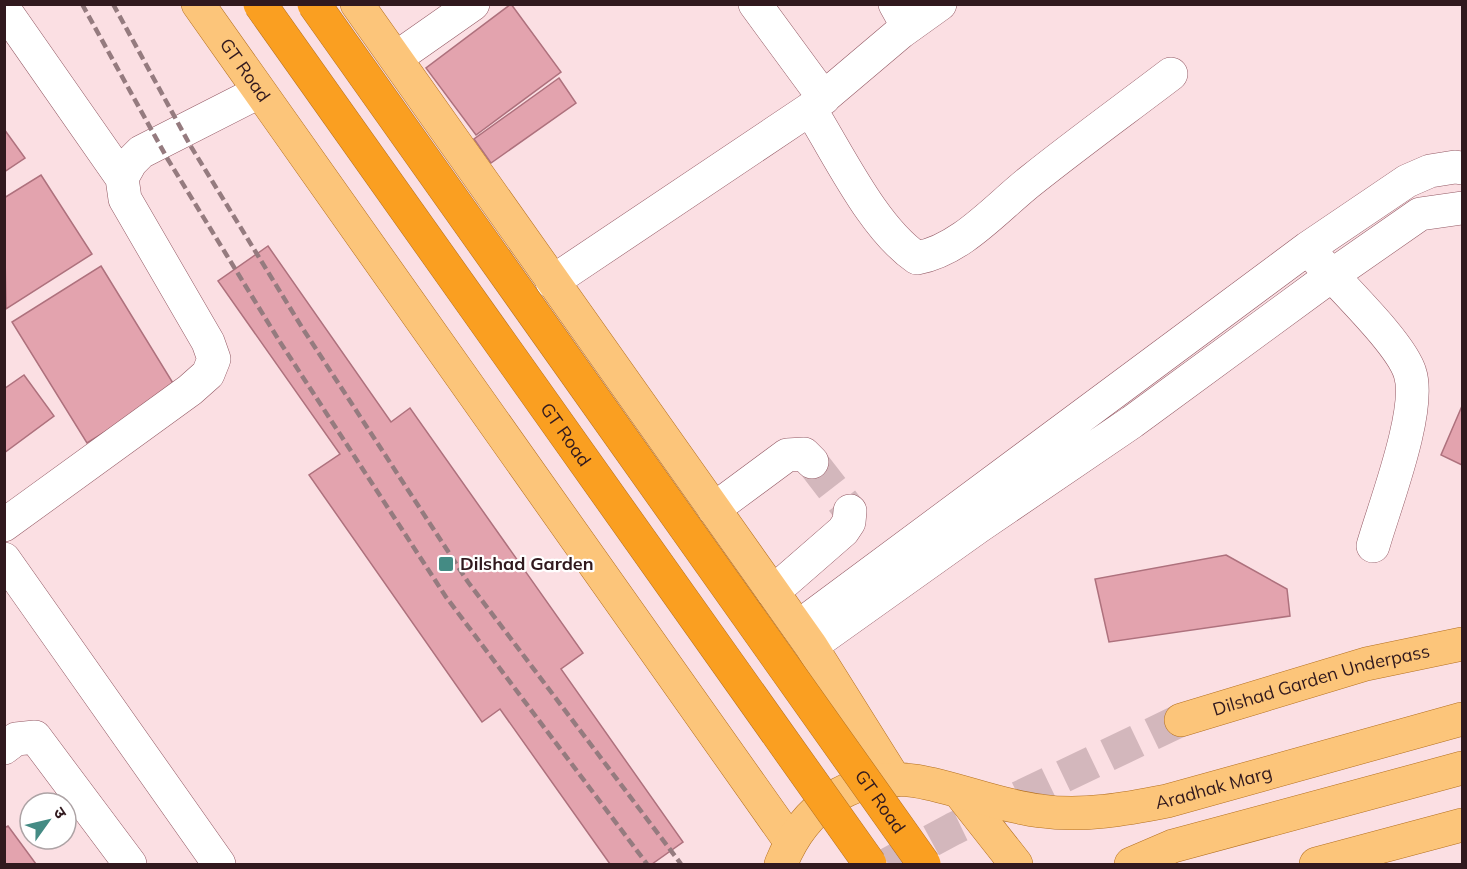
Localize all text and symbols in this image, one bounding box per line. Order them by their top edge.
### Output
street label: GT Road [215,34,276,106]
street label: GT Road [535,398,596,471]
place label: Dilshad Garden [460,552,594,575]
marker: Dilshad Garden [437,555,455,573]
street label: Dilshad Garden Underpass [1210,639,1432,721]
street label: Aradhak Marg [1153,760,1274,814]
street label: GT Road [850,765,911,838]
north arrow [18,791,78,851]
text: उ [50,803,72,823]

